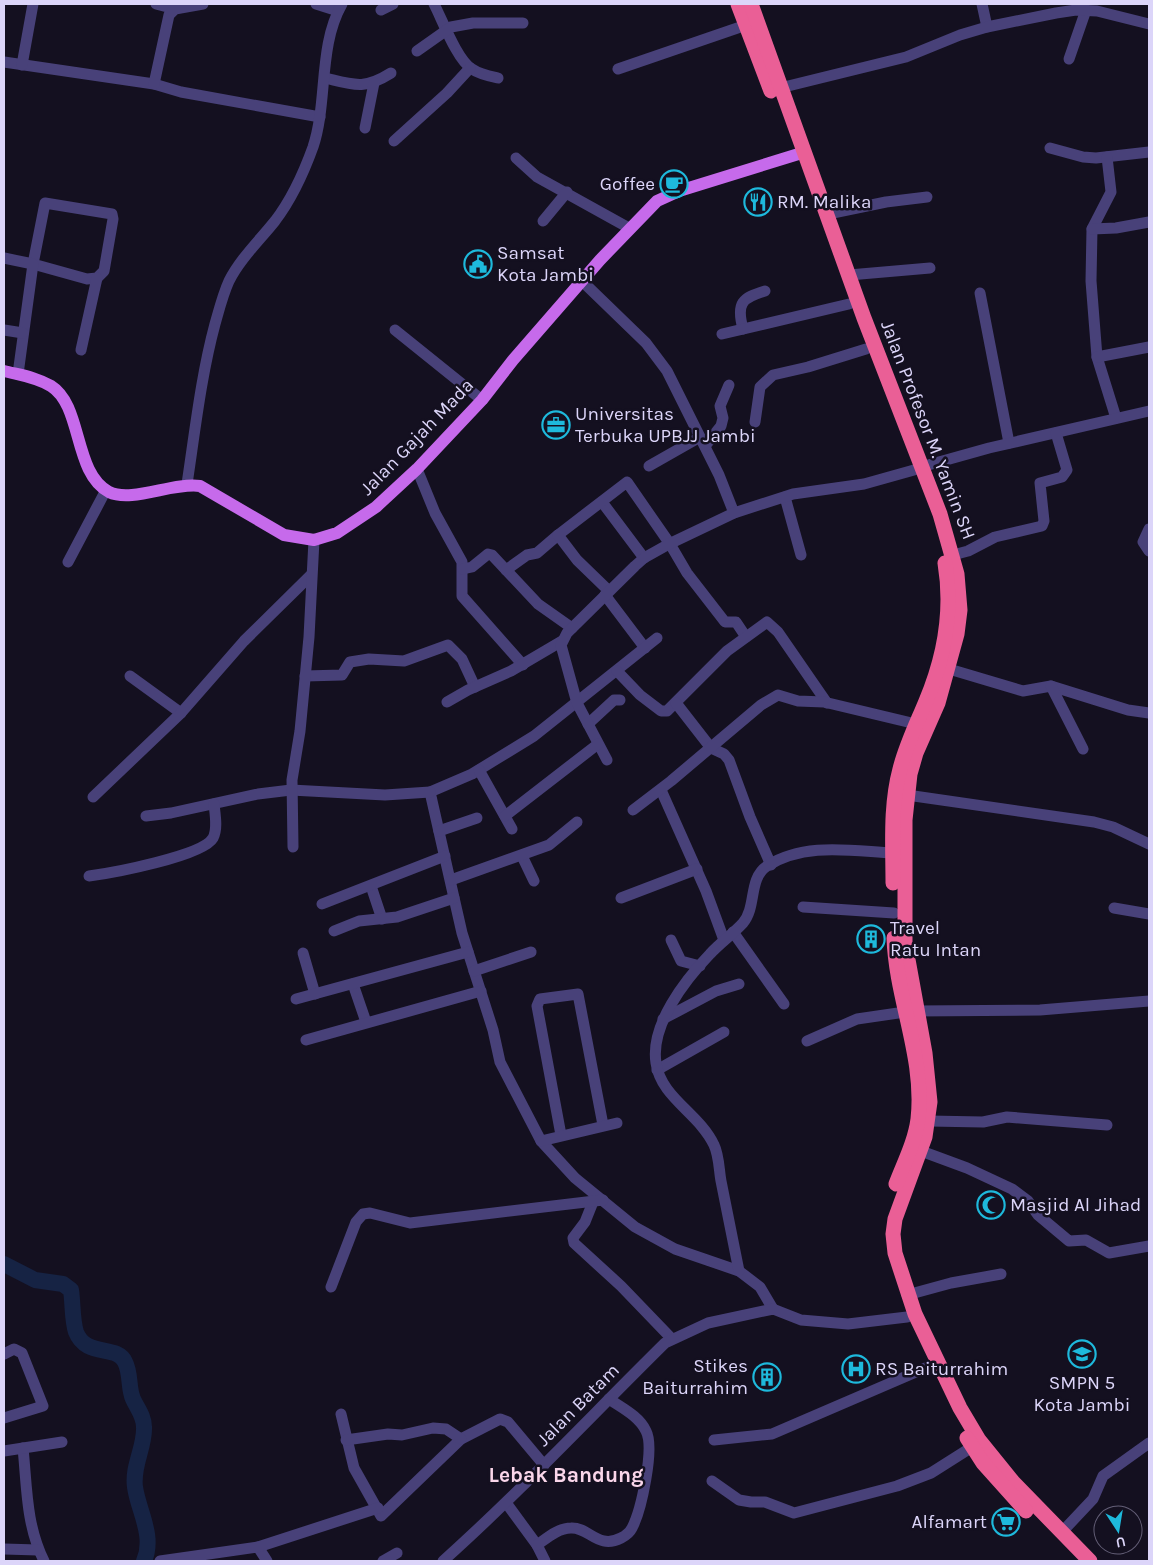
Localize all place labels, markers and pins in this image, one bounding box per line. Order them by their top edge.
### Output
cafe icon: Goffee [659,169,689,199]
place label: Goffee [600,173,655,195]
restaurant icon: RM. Malika [743,187,773,217]
place label: RM. Malika [777,191,871,213]
place label: Samsat Kota Jambi [497,242,594,286]
public building icon: Samsat Kota Jambi [463,249,493,279]
place label: Universitas Terbuka UPBJJ Jambi [575,403,756,447]
office icon: Universitas Terbuka UPBJJ Jambi [541,410,571,440]
place label: Travel Ratu Intan [890,917,981,961]
building icon: Travel Ratu Intan [856,924,886,954]
mosque icon: Masjid Al Jihad [976,1190,1006,1220]
place label: Masjid Al Jihad [1010,1194,1141,1216]
school or university icon: SMPN 5 Kota Jambi [1067,1339,1097,1369]
hospital icon: RS Baiturrahim [841,1354,871,1384]
place label: Stikes Baiturrahim [642,1355,748,1399]
place label: RS Baiturrahim [875,1358,1008,1380]
building icon: Stikes Baiturrahim [752,1362,782,1392]
place label: SMPN 5 Kota Jambi [1034,1372,1130,1416]
supermarket icon: Alfamart [991,1507,1021,1537]
place label: Alfamart [912,1511,987,1533]

